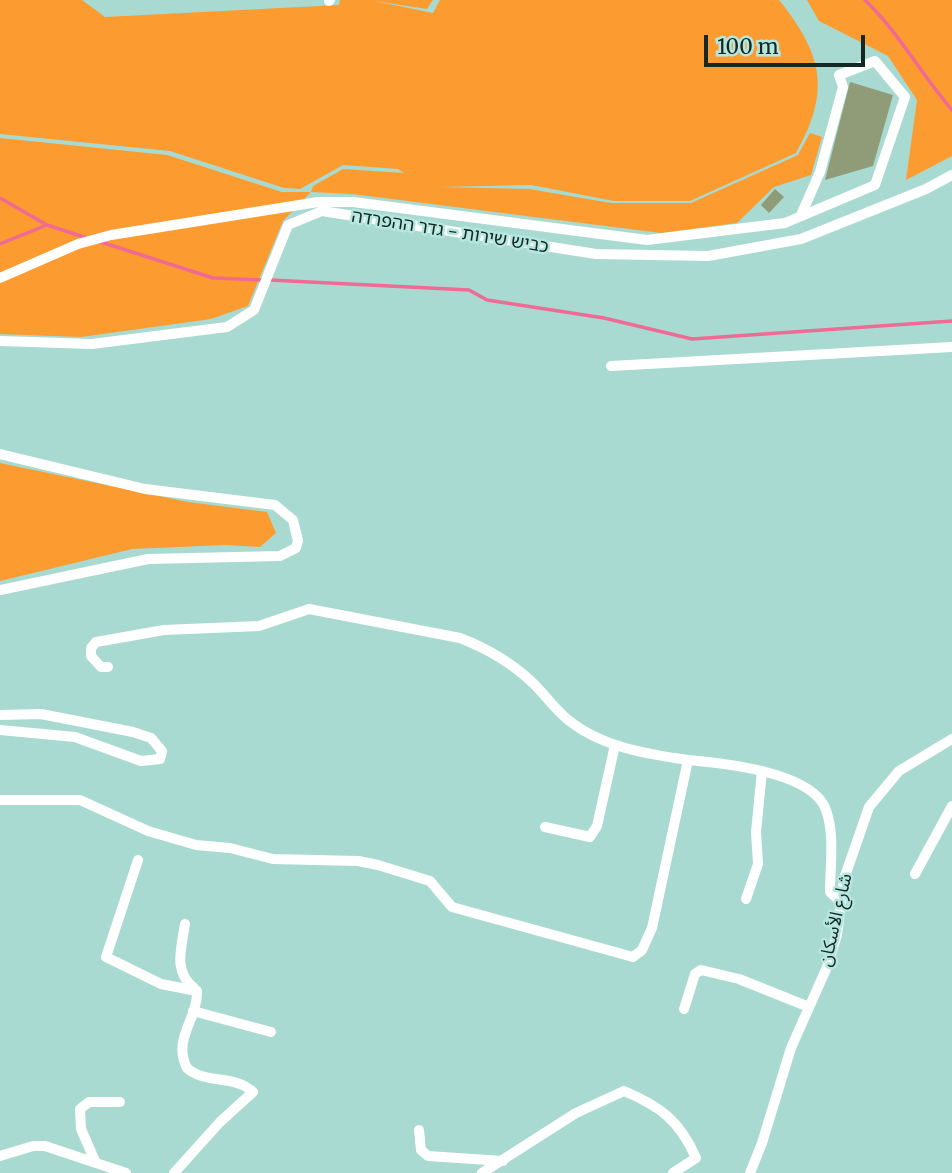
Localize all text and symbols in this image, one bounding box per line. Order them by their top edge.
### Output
scale bar [707,21,868,65]
text: 100 m [717,33,779,60]
street label: כביש שירות - גדר ההפרדה [350,206,550,258]
street label: شارع الأسكان [815,871,857,969]

